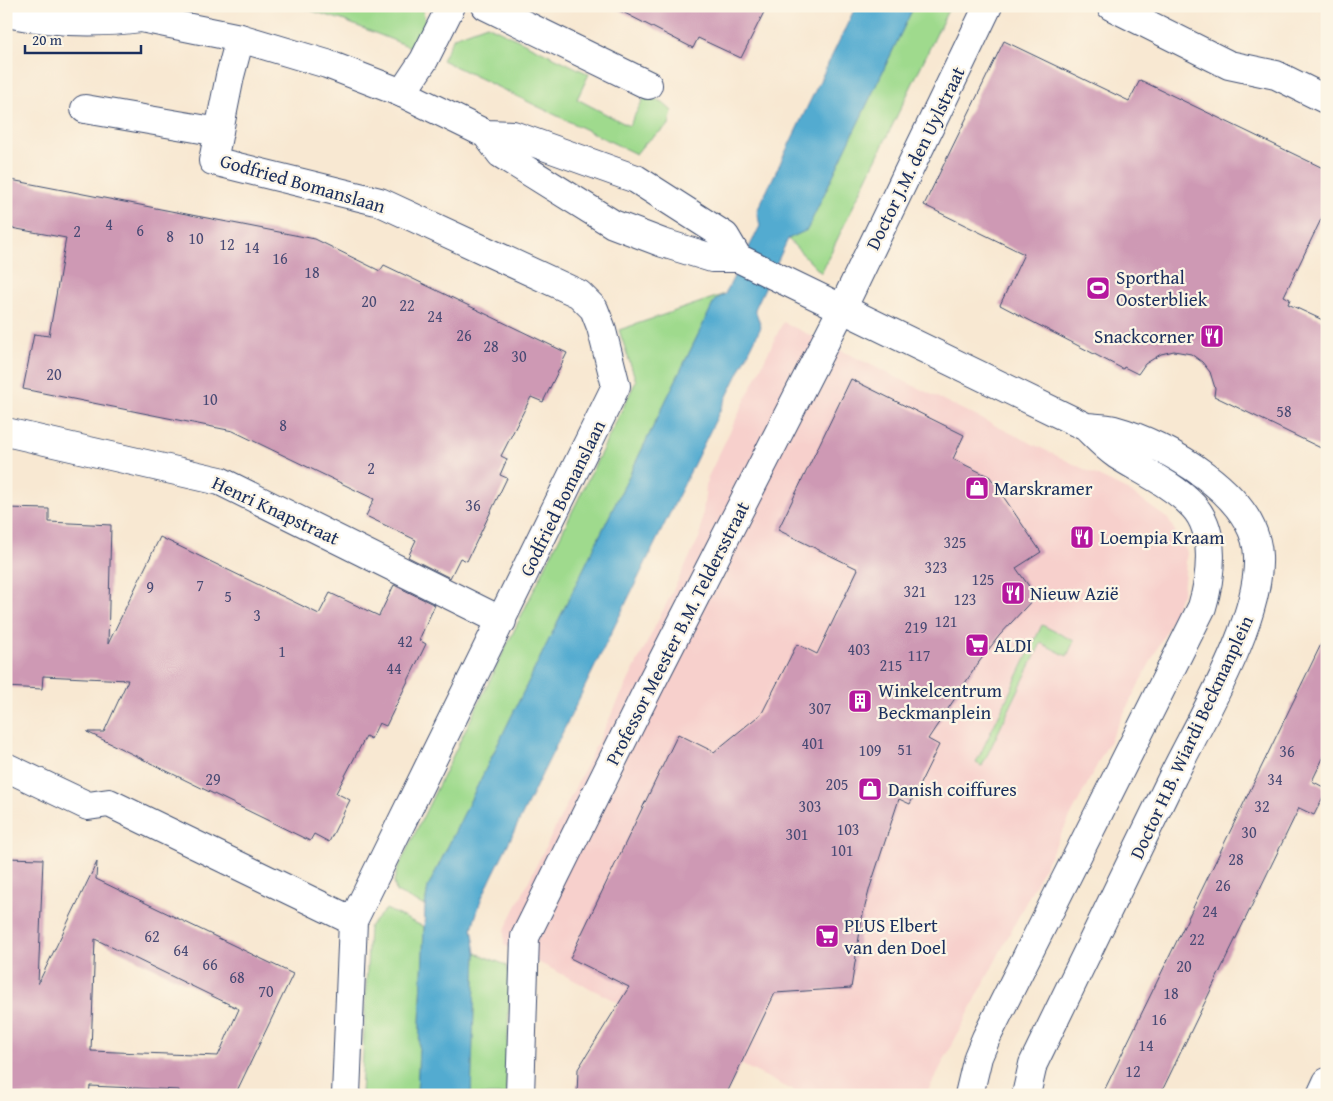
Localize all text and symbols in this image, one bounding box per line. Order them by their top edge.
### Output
scale bar [25,22,141,54]
text: 20 m [32,29,63,50]
street label: Doctor J.M. den Uylstraat [858,61,972,254]
street label: Godfried Bomanslaan [217,146,389,220]
house number: 4 [105,212,113,236]
house number: 6 [136,218,144,242]
house number: 2 [73,219,81,243]
house number: 8 [166,224,174,248]
house number: 10 [188,226,204,250]
house number: 12 [219,232,235,256]
house number: 14 [244,235,260,259]
house number: 16 [272,246,288,270]
house number: 18 [304,260,320,284]
place label: Sporthal Oosterbliek [1116,263,1208,313]
sports icon: Sporthal Oosterbliek [1085,275,1111,301]
house number: 20 [361,289,377,313]
house number: 22 [399,293,415,317]
house number: 24 [427,304,443,328]
place label: Snackcorner [1094,322,1194,350]
house number: 26 [456,323,472,347]
restaurant icon: Snackcorner [1199,323,1225,349]
house number: 28 [483,334,499,358]
house number: 30 [511,344,527,368]
house number: 20 [46,362,62,386]
house number: 10 [202,387,218,411]
house number: 58 [1276,399,1292,423]
house number: 8 [279,413,287,437]
street label: Godfried Bomanslaan [512,415,612,581]
house number: 2 [367,456,375,480]
street label: Henri Knapstraat [208,468,344,552]
place label: Marskramer [994,474,1093,502]
shop icon: Marskramer [964,475,990,501]
house number: 36 [465,493,481,517]
street label: Professor Meester B.M. Teldersstraat [598,496,756,770]
place label: Loempia Kraam [1100,523,1225,551]
restaurant icon: Loempia Kraam [1069,524,1095,550]
house number: 325 [943,530,967,554]
house number: 323 [924,555,948,579]
house number: 125 [971,567,995,591]
house number: 7 [196,573,204,597]
house number: 9 [146,575,154,599]
house number: 321 [903,579,927,603]
place label: Nieuw Azië [1030,579,1119,607]
restaurant icon: Nieuw Azië [1000,580,1026,606]
house number: 5 [224,584,232,608]
house number: 123 [953,587,977,611]
house number: 3 [253,603,261,627]
house number: 121 [934,609,958,633]
street label: Doctor H.B. Wiardi Beckmanplein [1122,610,1260,863]
house number: 219 [904,615,928,639]
house number: 42 [397,629,413,653]
place label: ALDI [994,631,1032,659]
supermarket icon: ALDI [964,632,990,658]
house number: 403 [847,637,871,661]
house number: 1 [278,639,286,663]
house number: 117 [907,643,931,667]
house number: 215 [879,653,903,677]
house number: 44 [386,656,402,680]
place label: Winkelcentrum Beckmanplein [878,676,1002,726]
building icon: Winkelcentrum Beckmanplein [847,688,873,714]
house number: 307 [808,696,832,720]
house number: 401 [801,731,825,755]
house number: 51 [897,737,913,761]
house number: 109 [858,738,882,762]
house number: 36 [1279,739,1295,763]
house number: 29 [205,767,221,791]
house number: 34 [1267,767,1283,791]
house number: 205 [825,772,849,796]
place label: Danish coiffures [888,775,1017,803]
shop icon: Danish coiffures [857,776,883,802]
house number: 303 [798,794,822,818]
house number: 32 [1254,794,1270,818]
house number: 103 [836,817,860,841]
house number: 30 [1241,820,1257,844]
house number: 301 [785,822,809,846]
house number: 101 [830,838,854,862]
house number: 28 [1228,847,1244,871]
house number: 26 [1215,873,1231,897]
house number: 24 [1202,899,1218,923]
place label: PLUS Elbert van den Doel [844,911,946,961]
supermarket icon: PLUS Elbert van den Doel [814,923,840,949]
house number: 62 [144,924,160,948]
house number: 22 [1189,927,1205,951]
house number: 64 [173,938,189,962]
house number: 66 [202,952,218,976]
house number: 20 [1176,954,1192,978]
house number: 68 [229,965,245,989]
house number: 70 [258,979,274,1003]
house number: 18 [1163,981,1179,1005]
house number: 16 [1151,1007,1167,1031]
house number: 14 [1138,1033,1154,1057]
house number: 12 [1125,1059,1141,1083]

